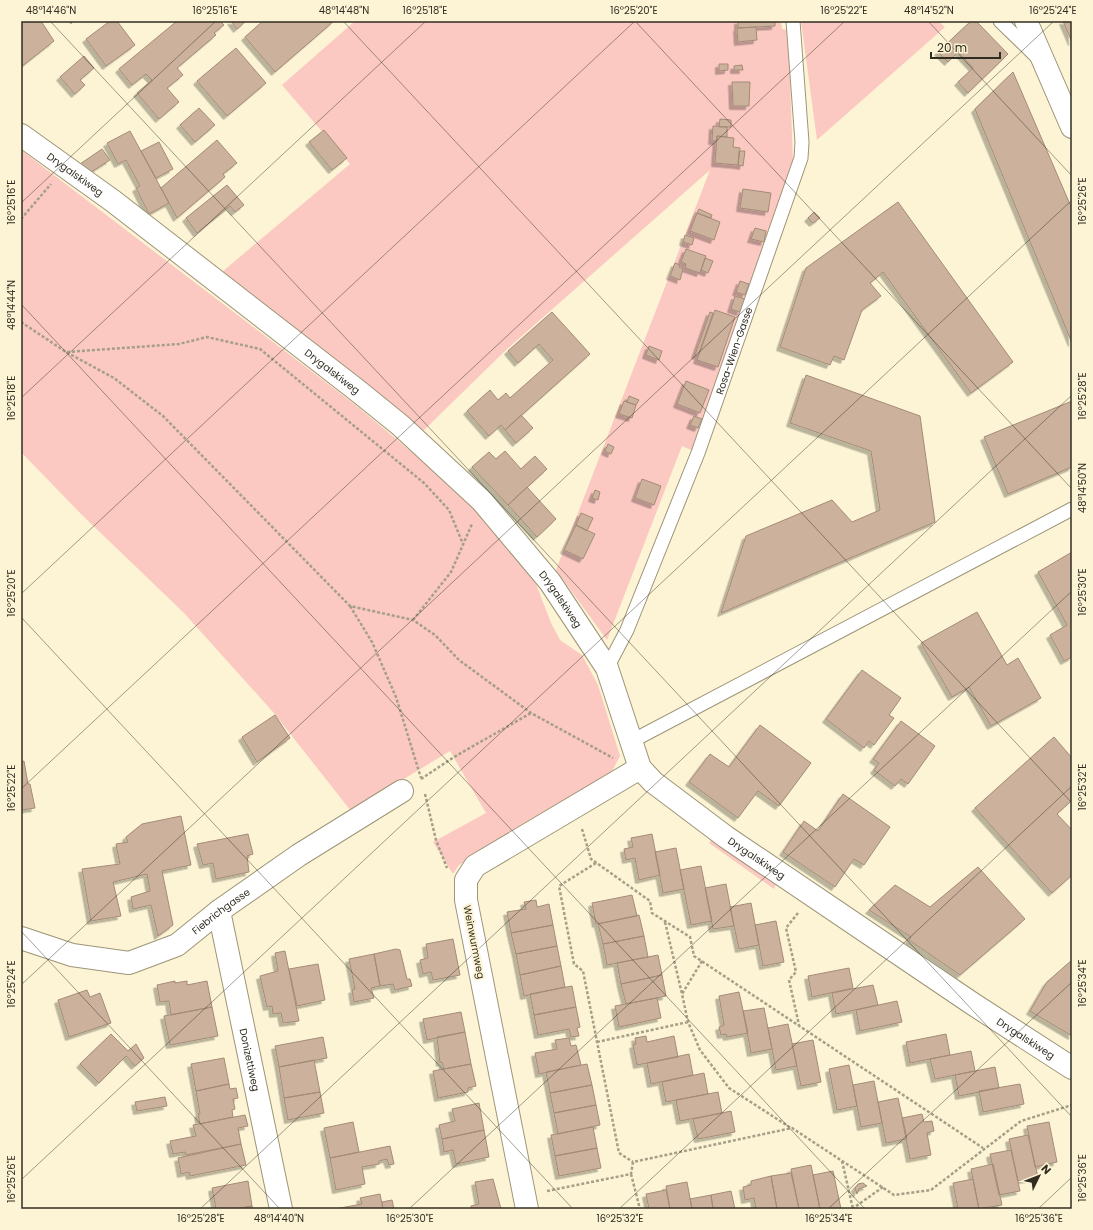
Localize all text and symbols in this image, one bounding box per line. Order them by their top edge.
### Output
text: 48°14'46"N [26,3,76,18]
text: 16°25'16"E [193,3,237,18]
text: 48°14'48"N [319,3,369,18]
text: 16°25'18"E [403,3,447,18]
text: 16°25'20"E [610,3,658,18]
text: 16°25'22"E [821,3,867,18]
text: 48°14'52"N [904,3,954,18]
text: 16°25'24"E [1029,3,1077,18]
scale bar [931,34,1000,60]
text: 20 m [937,39,967,56]
street label: Drygalskiweg [44,149,107,200]
text: 16°25'26"E [1075,177,1090,225]
text: 16°25'16"E [4,180,19,224]
text: 48°14'44"N [4,280,19,330]
street label: Rosa-Wien-Gasse [712,305,756,396]
street label: Drygalskiweg [302,345,363,398]
text: 16°25'28"E [1075,372,1090,420]
text: 16°25'18"E [4,376,19,420]
text: 48°14'50"N [1075,463,1090,513]
street label: Drygalskiweg [536,567,586,631]
text: 16°25'30"E [1075,568,1090,616]
text: 16°25'20"E [4,569,19,617]
text: 16°25'32"E [1075,764,1090,810]
text: 16°25'22"E [4,765,19,811]
street label: Drygalskiweg [725,833,789,883]
street label: Fiebrichgasse [188,884,253,938]
street label: Weinwurmweg [460,904,488,980]
text: 16°25'34"E [1075,959,1090,1007]
text: 16°25'24"E [4,960,19,1008]
street label: Drygalskiweg [994,1014,1058,1063]
street label: Donizettiweg [236,1027,264,1093]
text: 16°25'36"E [1075,1154,1090,1202]
text: 16°25'26"E [4,1155,19,1203]
north arrow [1019,1156,1059,1196]
text: N [1038,1161,1055,1178]
text: 16°25'28"E [177,1211,225,1226]
text: 48°14'40"N [254,1211,304,1226]
text: 16°25'30"E [386,1211,434,1226]
text: 16°25'32"E [597,1211,643,1226]
text: 16°25'34"E [805,1211,853,1226]
text: 16°25'36"E [1015,1211,1063,1226]

